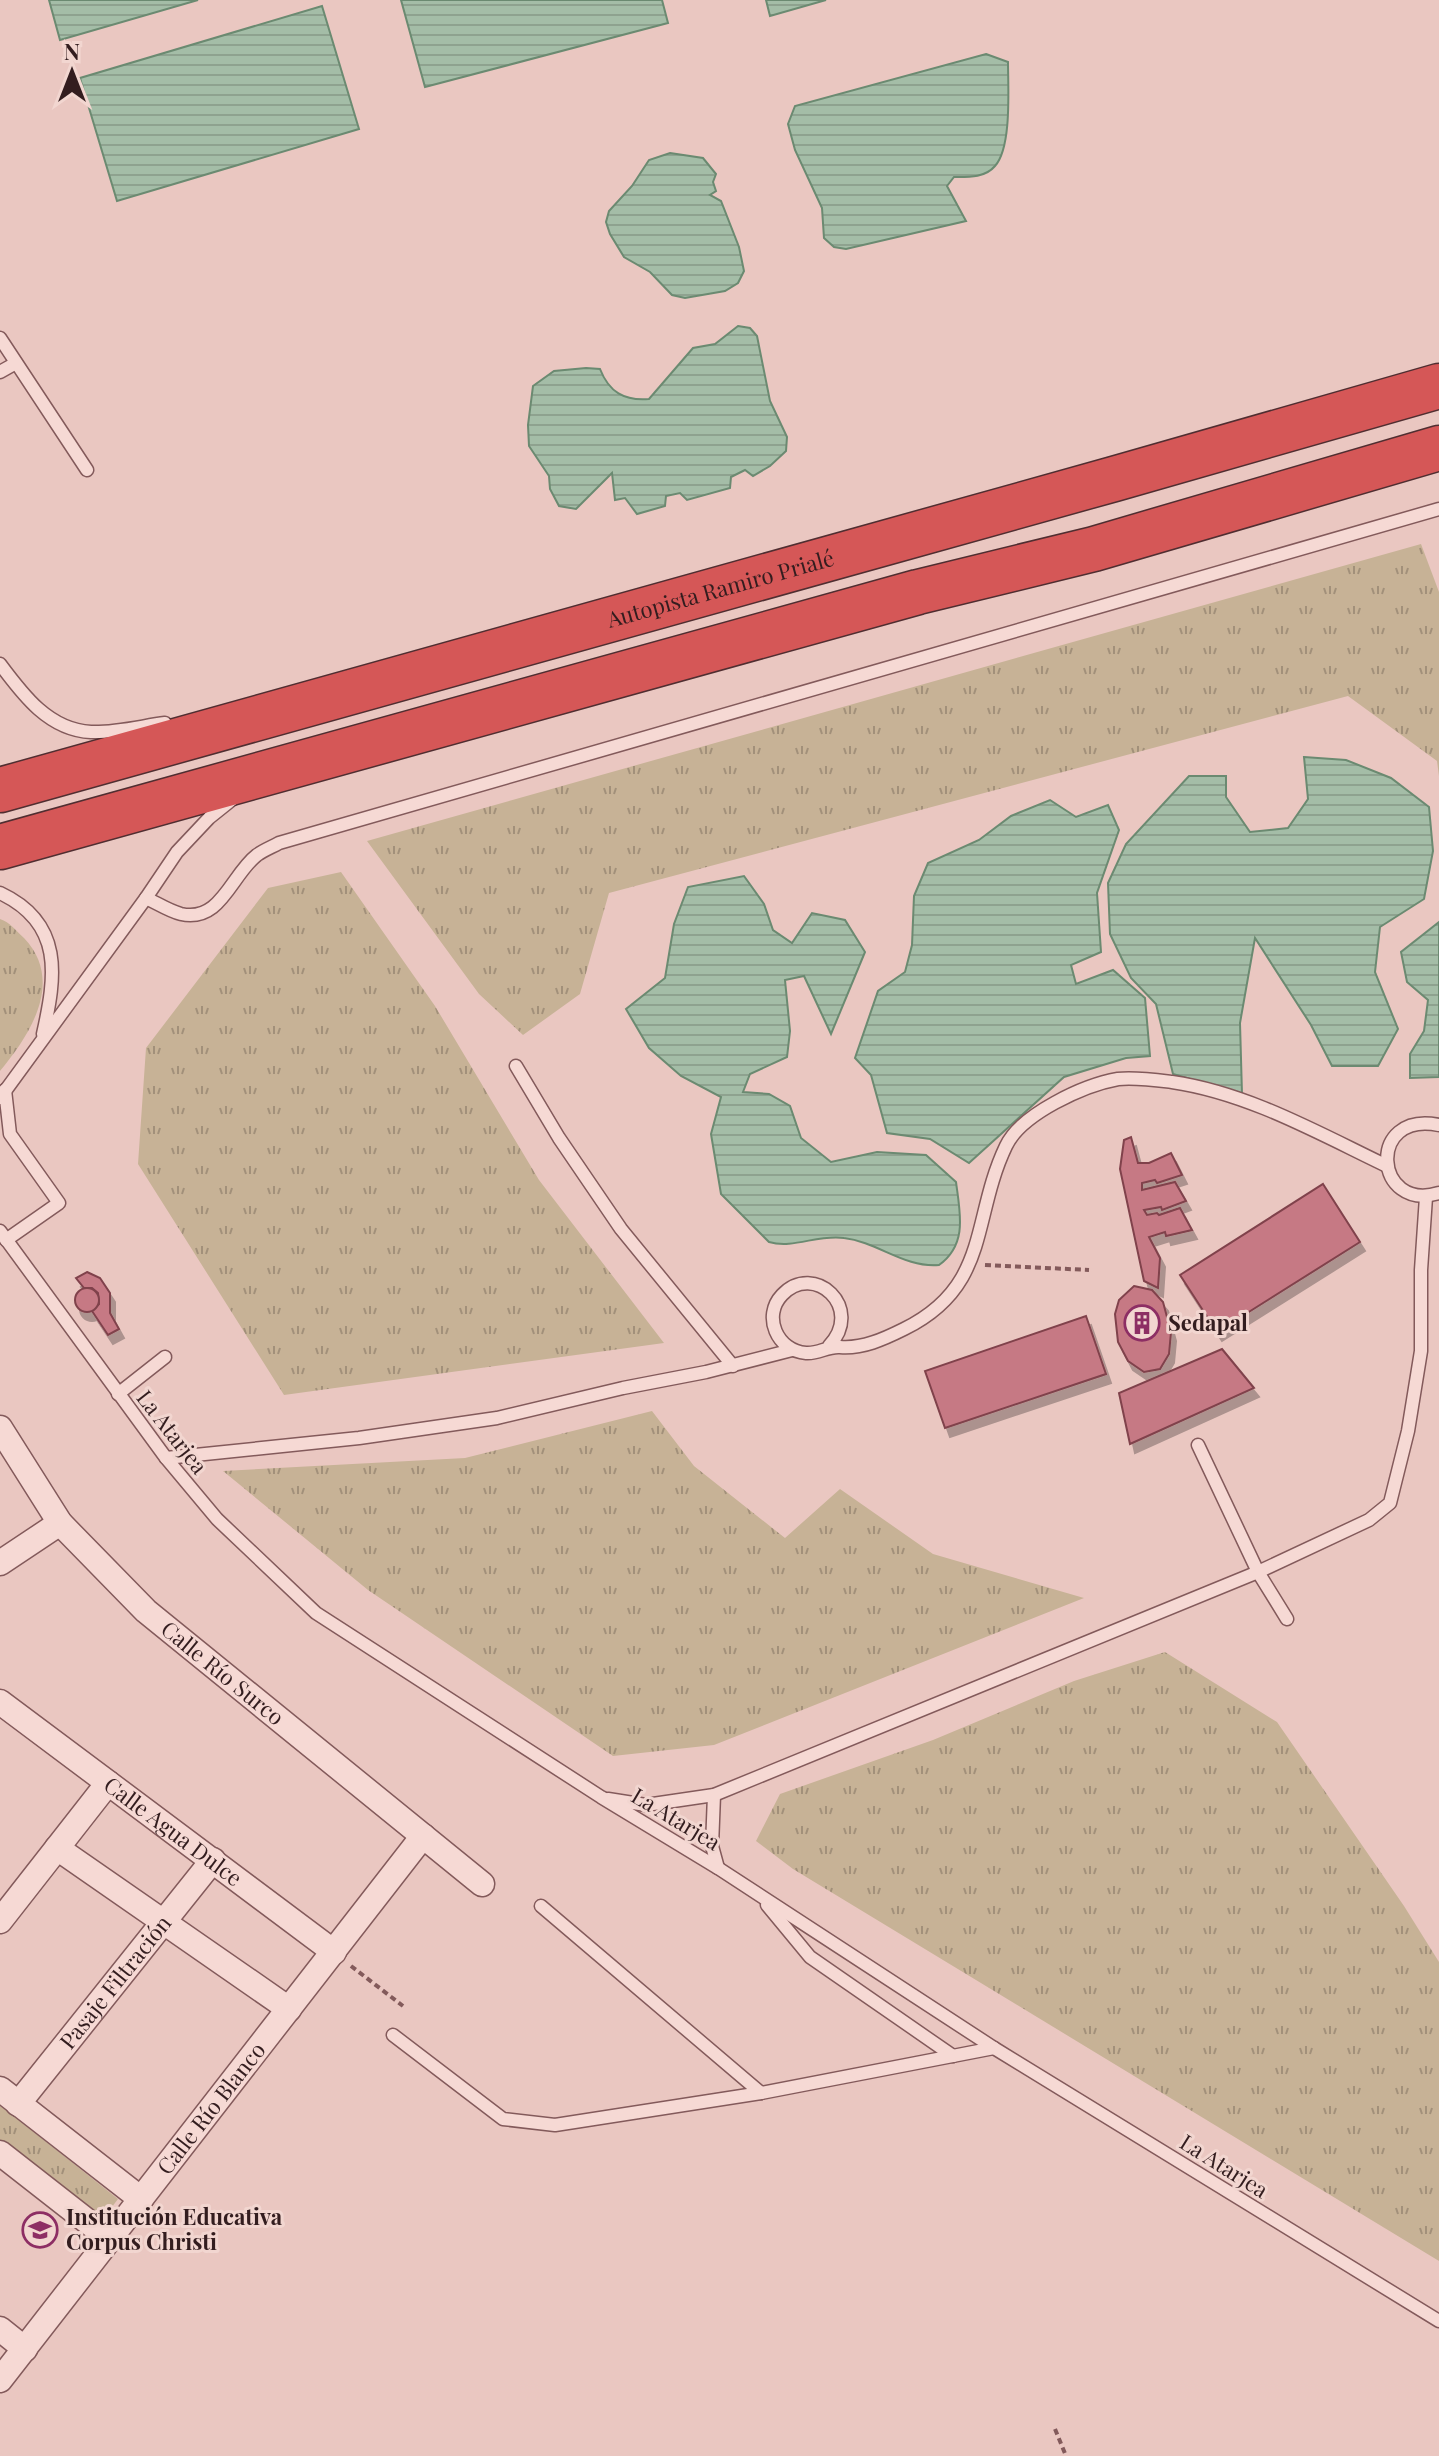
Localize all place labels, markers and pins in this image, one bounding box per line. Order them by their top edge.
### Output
building icon: Sedapal [1123,1304,1161,1342]
place label: Sedapal [1168,1307,1248,1337]
place label: Institución Educativa Corpus Christi [66,2201,283,2256]
school or university icon: Institución Educativa Corpus Christi [21,2211,59,2249]

